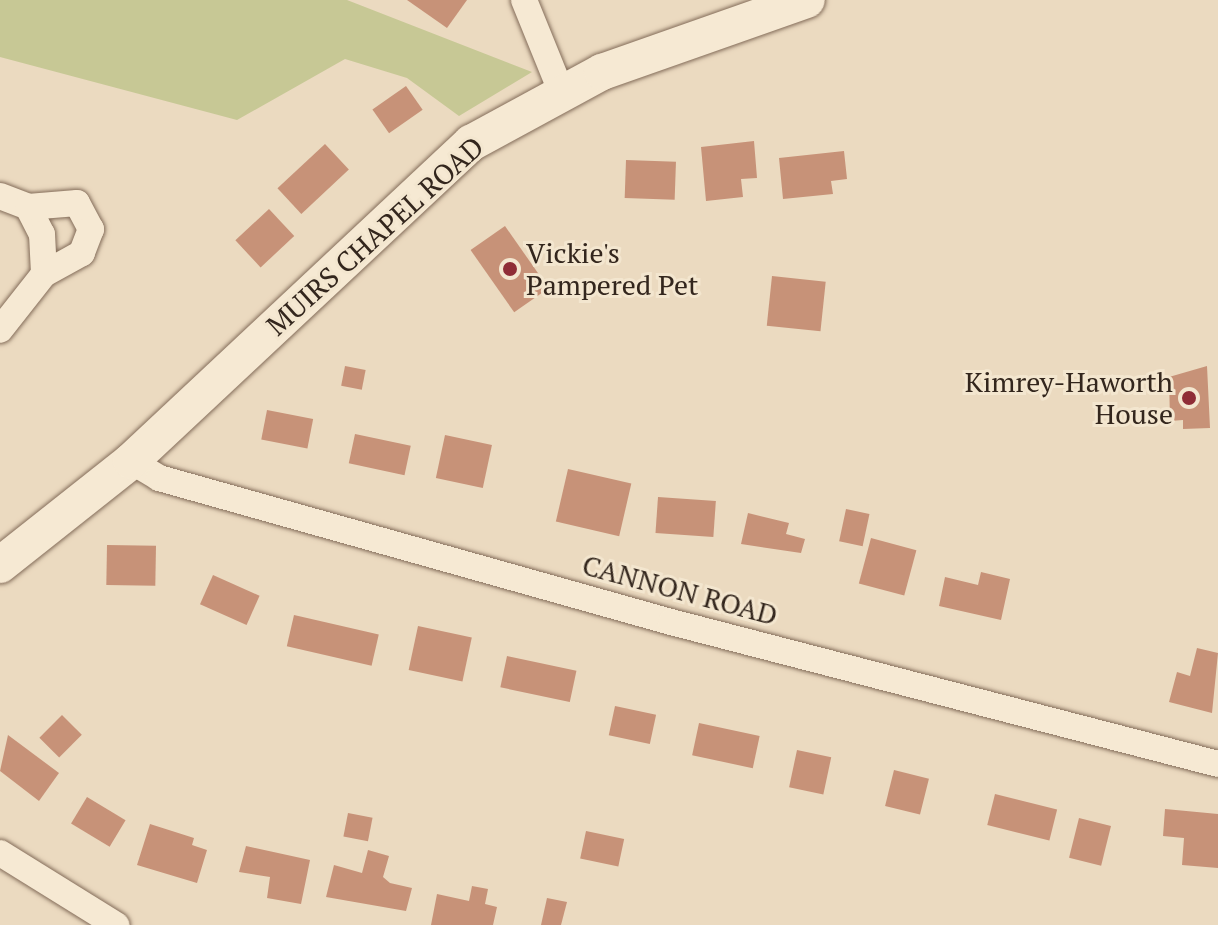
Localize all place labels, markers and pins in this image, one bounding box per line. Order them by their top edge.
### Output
place label: Vickie's Pampered Pet [526,236,698,302]
marker: Vickie's Pampered Pet [501,260,519,278]
place label: Kimrey-Haworth House [965,365,1173,431]
marker: Kimrey-Haworth House [1180,389,1198,407]

